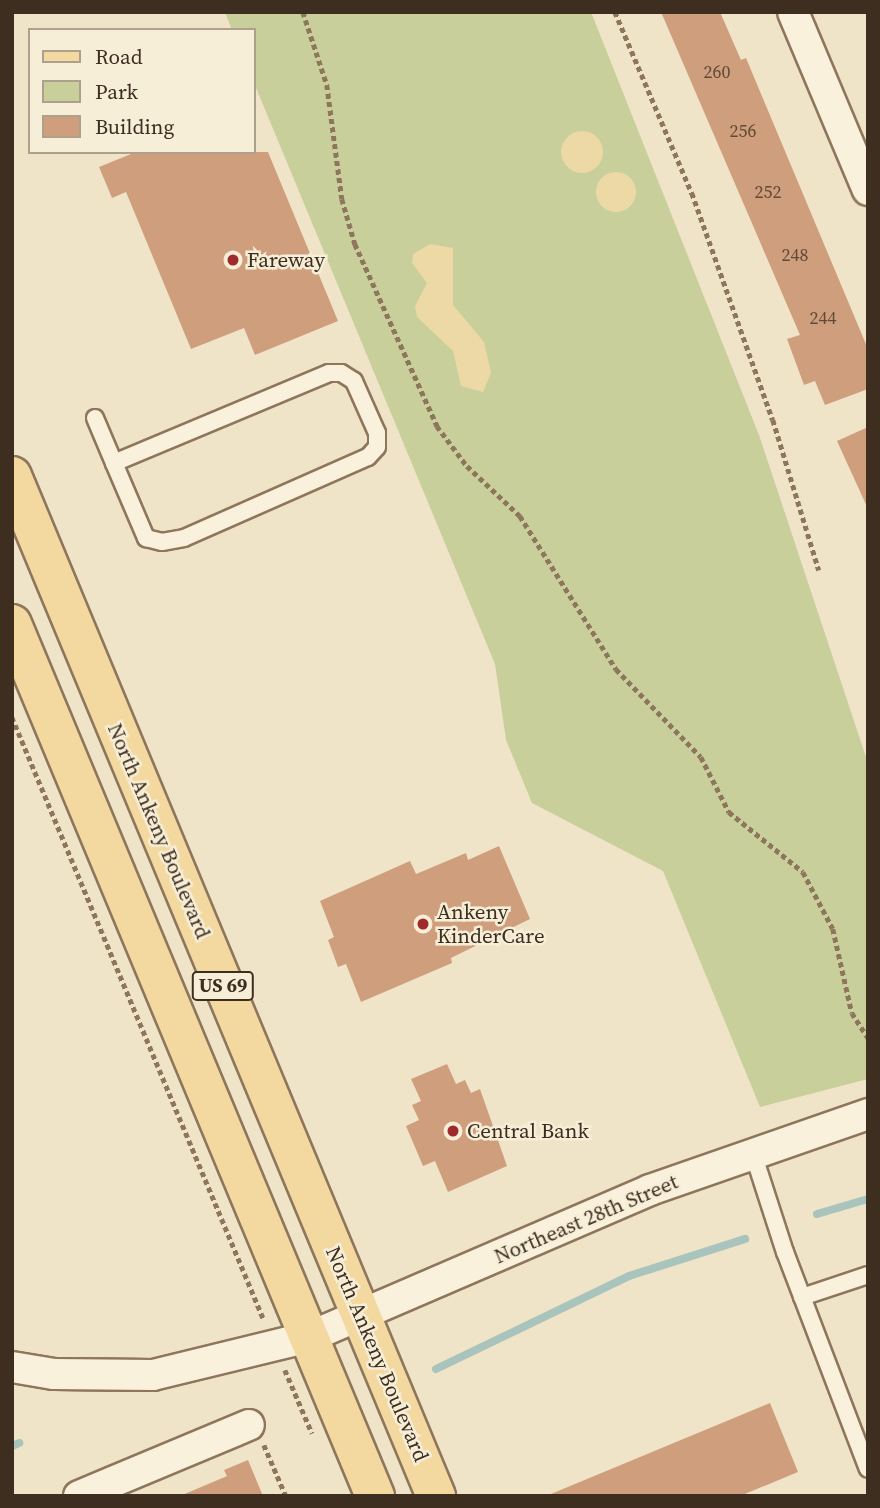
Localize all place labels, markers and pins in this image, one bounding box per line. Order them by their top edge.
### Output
place label: Fareway [247,247,325,273]
marker: Fareway [225,252,241,268]
place label: Ankeny KinderCare [437,899,545,949]
marker: Ankeny KinderCare [415,916,431,932]
place label: Central Bank [467,1118,589,1144]
marker: Central Bank [445,1123,461,1139]

